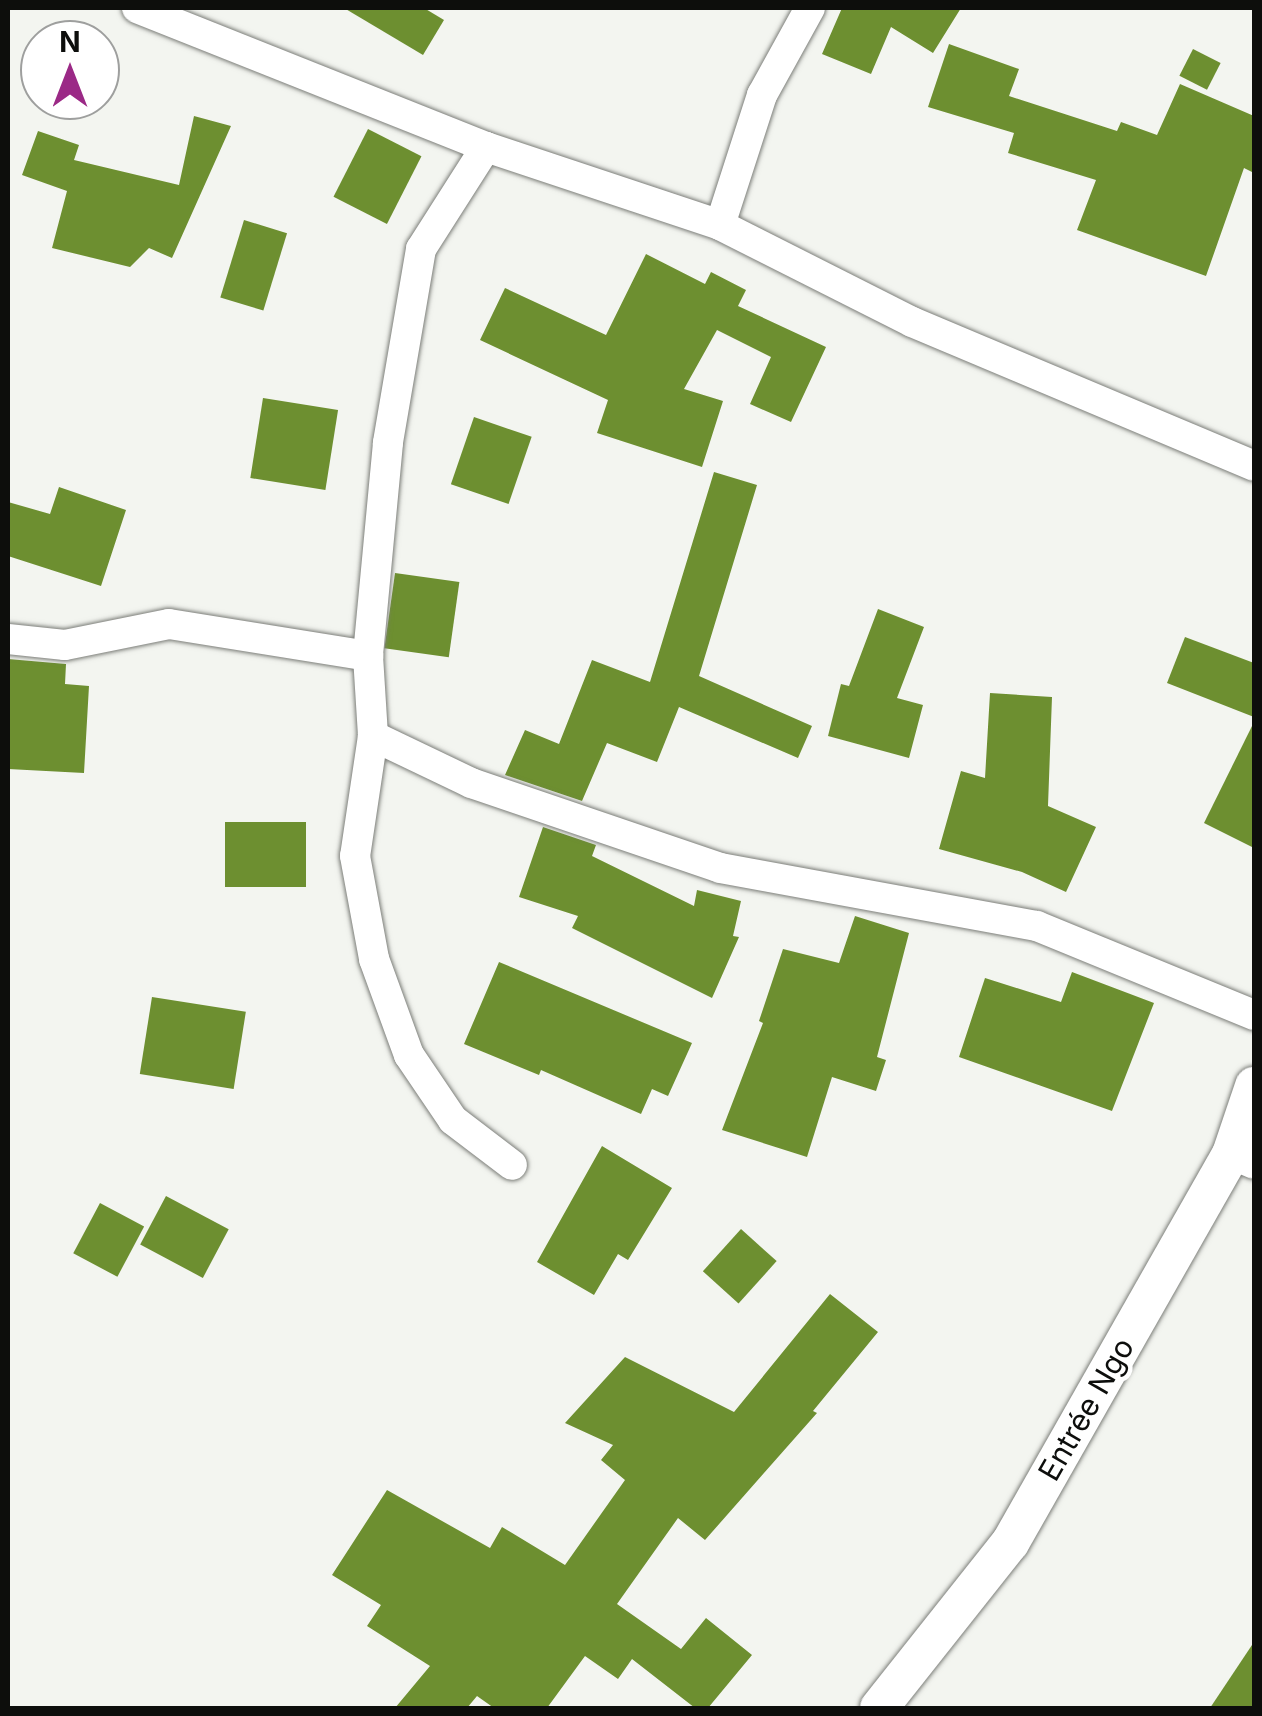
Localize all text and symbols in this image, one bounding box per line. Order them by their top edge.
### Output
north arrow [20,20,120,120]
text: N [59,25,81,59]
street label: Entrée Ngo [1031,1331,1141,1487]

